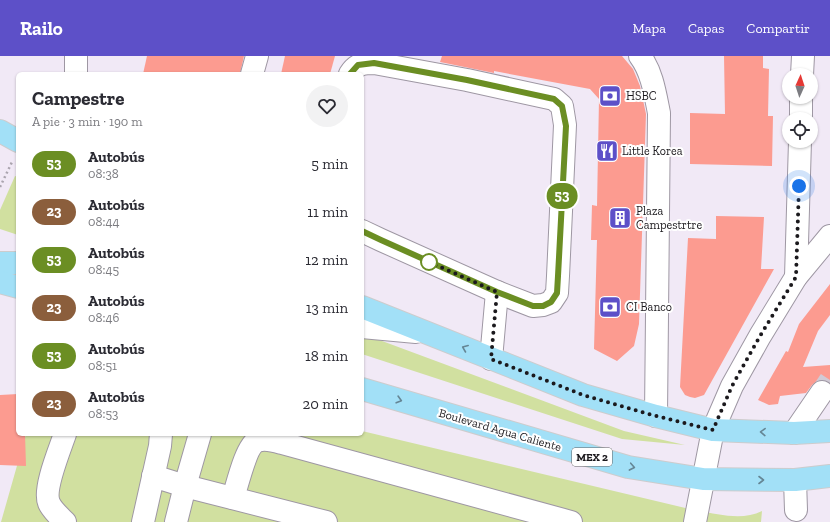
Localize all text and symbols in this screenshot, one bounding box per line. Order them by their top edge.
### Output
text: Railo [20,17,63,40]
text: Mapa [633,20,666,37]
text: Capas [688,20,724,37]
text: Compartir [746,20,810,37]
north arrow [782,68,818,104]
map controls [782,68,818,148]
bank icon: HSBC [597,83,623,109]
button: heart [306,85,348,127]
text: Campestre [32,87,124,110]
place label: HSBC [626,89,657,103]
button: locate [782,112,818,148]
text: A pie · 3 min · 190 m [32,114,143,129]
restaurant icon: Little Korea [594,138,620,164]
place label: Little Korea [622,144,683,158]
text: Autobús [88,148,145,166]
text: 53 [47,155,61,172]
text: 5 min [311,155,348,173]
text: 08:38 [88,166,119,181]
your location [789,176,809,196]
line badge: 53 [544,183,580,209]
text: 53 [555,187,569,204]
text: Autobús [88,196,145,214]
text: 23 [47,203,61,220]
text: 11 min [307,203,348,221]
place label: Plaza Campestrtre [636,204,702,232]
building icon: Plaza Campestrtre [607,205,633,231]
text: 08:44 [88,214,119,229]
text: Autobús [88,244,145,262]
text: 53 [47,251,61,268]
text: 12 min [305,251,348,269]
unlabelled marker [420,253,438,271]
text: 08:45 [88,262,119,277]
text: Autobús [88,292,145,310]
bank icon: CI Banco [597,294,623,320]
text: 23 [47,299,61,316]
text: 13 min [306,299,348,317]
place label: CI Banco [626,300,672,314]
text: 08:46 [88,310,119,325]
text: Autobús [88,340,145,358]
one-way arrow [461,345,468,353]
text: 53 [47,347,61,364]
text: 18 min [305,347,348,365]
text: 08:51 [88,358,117,373]
text: Autobús [88,388,145,406]
text: 23 [47,395,61,412]
text: 20 min [302,395,348,413]
one-way arrow [396,395,403,404]
text: 08:53 [88,406,118,421]
street label: Boulevard Agua Caliente [437,406,563,454]
one-way arrow [760,428,766,436]
road number: MEX 2 [572,448,612,466]
one-way arrow [629,463,635,471]
one-way arrow [758,476,764,484]

